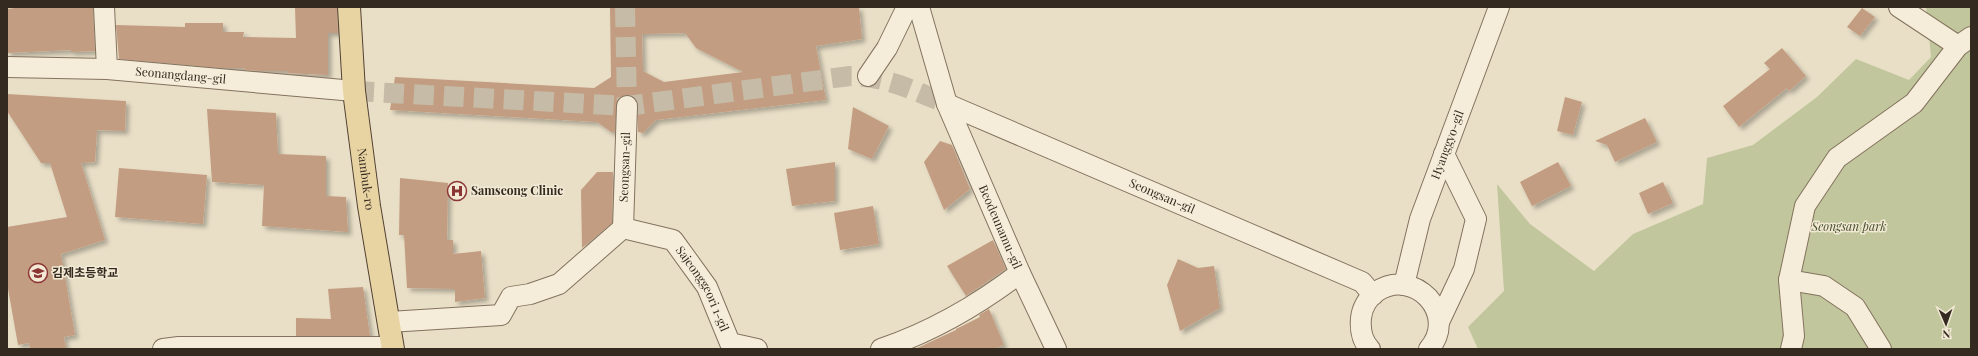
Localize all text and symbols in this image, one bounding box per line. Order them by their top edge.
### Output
street label: Seonangdang-gil [135,63,227,87]
street label: Hyanggyo-gil [1427,107,1467,181]
street label: Seongsan-gil [615,131,633,202]
street label: Nambuk-ro [355,147,379,212]
street label: Seongsan-gil [1127,174,1198,217]
hospital icon: Samseong Clinic [446,180,468,202]
place label: Samseong Clinic [471,182,563,198]
street label: Beodeunamu-gil [976,182,1027,272]
park label: Seongsan park [1810,218,1887,234]
street label: Sajeonggeori 1-gil [673,242,734,334]
school or university icon: 김제초등학교 [27,262,49,284]
place label: 김제초등학교 [52,264,118,280]
north arrow [1926,304,1966,344]
text: N [1942,327,1951,342]

